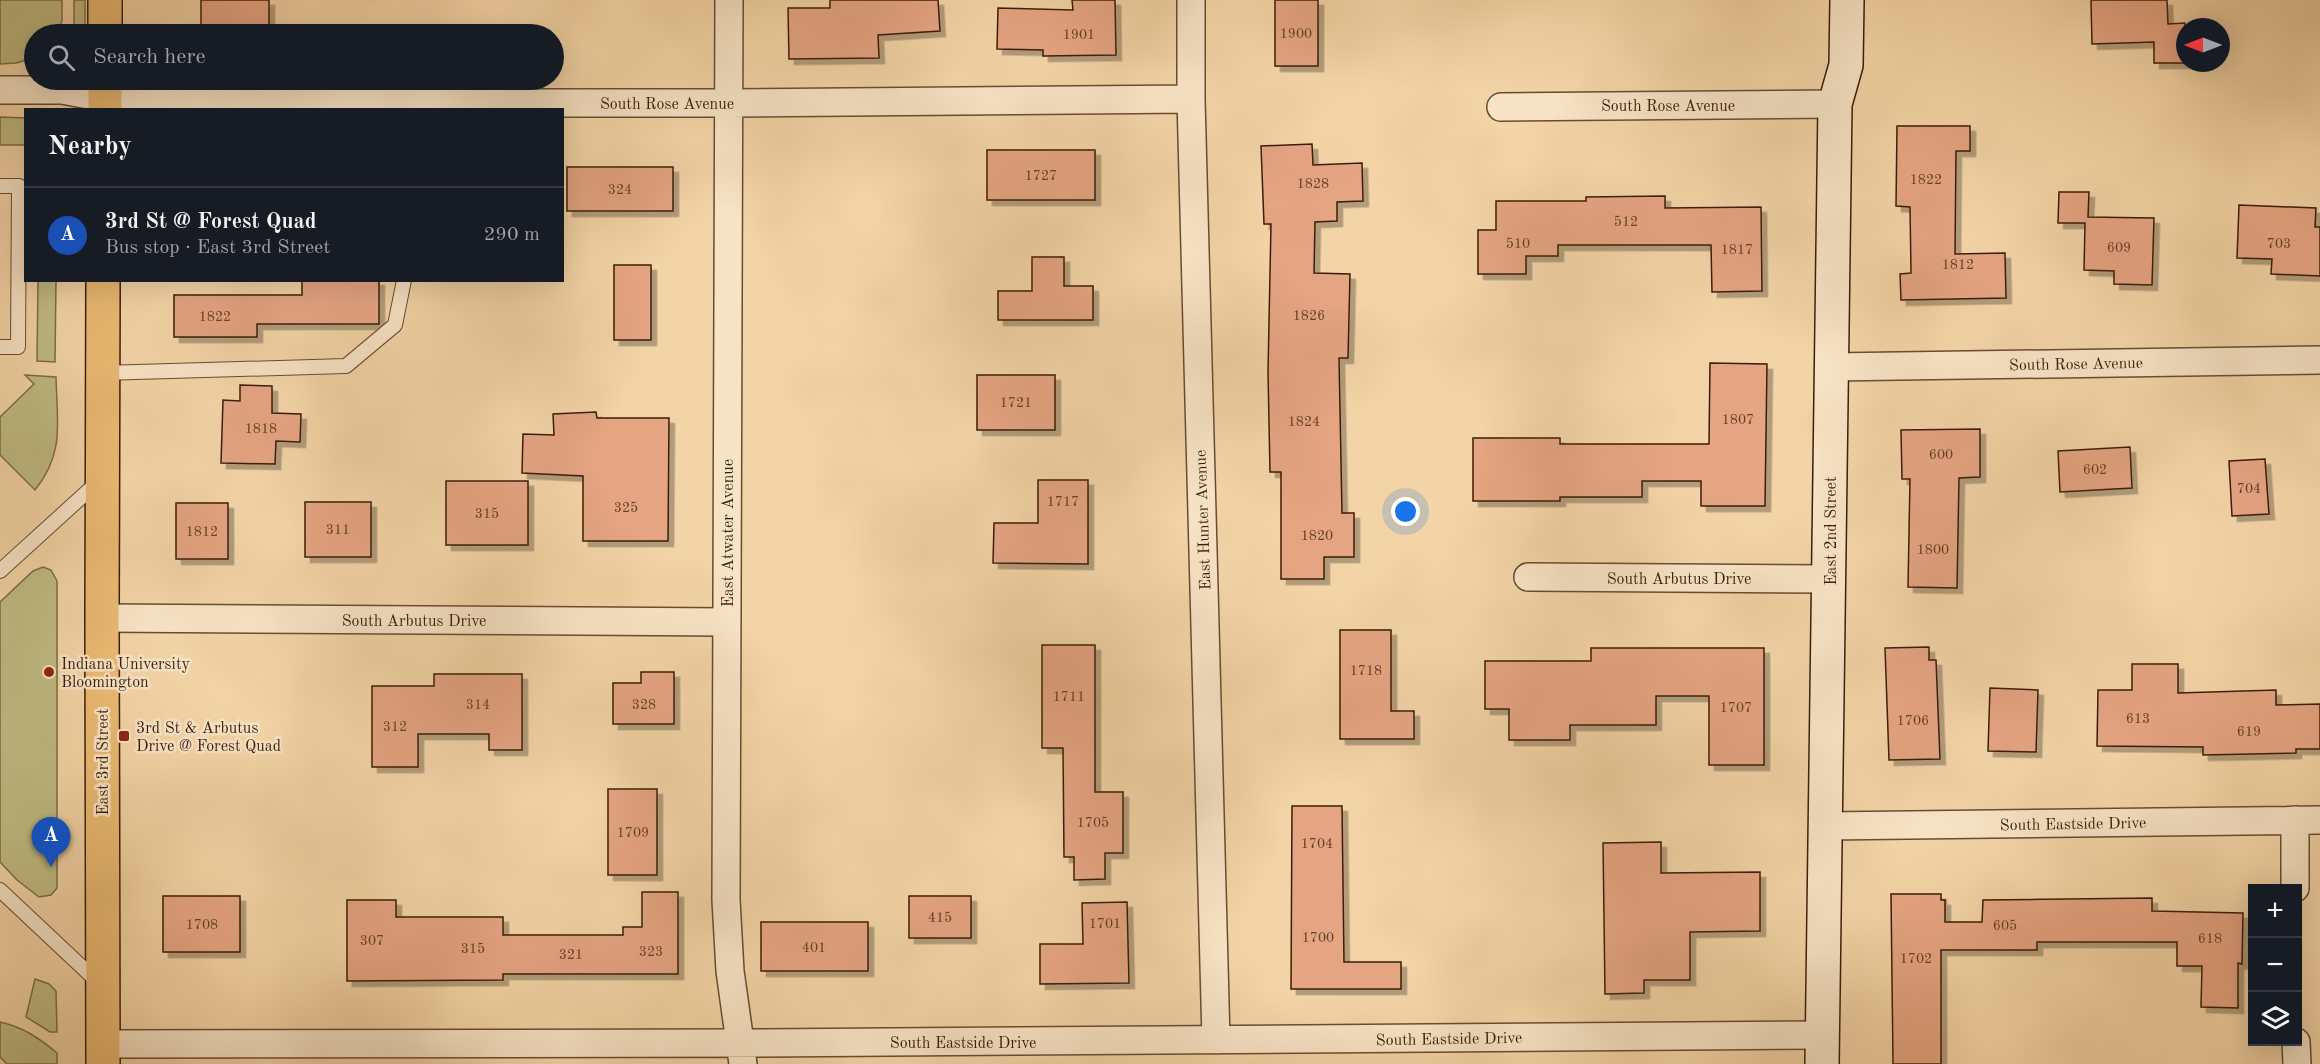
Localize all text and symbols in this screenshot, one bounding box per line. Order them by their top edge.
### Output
north arrow [2176,18,2230,72]
search box [24,24,564,90]
house number: 1900 [1280,27,1312,41]
house number: 1901 [1063,28,1095,42]
icon: search [45,41,78,74]
text: Search here [93,46,206,68]
street label: South Rose Avenue [600,97,734,113]
street label: South Rose Avenue [1601,99,1735,115]
text: Nearby [48,134,132,160]
house number: 1727 [1025,169,1057,183]
house number: 1822 [1910,173,1942,187]
house number: 1828 [1297,177,1329,191]
house number: 324 [608,183,632,197]
text: 3rd St @ Forest Quad [105,211,317,233]
house number: 512 [1614,215,1638,229]
text: A [60,225,75,245]
text: 290 m [484,225,540,245]
house number: 510 [1506,237,1530,251]
house number: 703 [2267,237,2291,251]
text: Bus stop · East 3rd Street [105,238,330,258]
house number: 609 [2107,241,2131,255]
house number: 1817 [1721,243,1753,257]
house number: 1812 [1942,258,1974,272]
house number: 1826 [1293,309,1325,323]
house number: 1822 [199,310,231,324]
street label: South Rose Avenue [2009,356,2143,374]
house number: 1721 [1000,396,1032,410]
house number: 1807 [1722,413,1754,427]
house number: 1824 [1288,415,1320,429]
house number: 1818 [245,422,277,436]
house number: 600 [1929,448,1953,462]
street label: East Hunter Avenue [1194,449,1214,590]
street label: East Atwater Avenue [721,459,737,607]
house number: 602 [2083,463,2107,477]
street label: East 2nd Street [1824,476,1840,586]
house number: 704 [2237,482,2261,496]
house number: 1717 [1047,495,1079,509]
your location [1391,497,1420,526]
house number: 325 [614,501,638,515]
house number: 315 [475,507,499,521]
house number: 311 [326,523,350,537]
house number: 1812 [186,525,218,539]
house number: 1820 [1301,529,1333,543]
house number: 1800 [1917,543,1949,557]
street label: South Arbutus Drive [1607,572,1751,588]
street label: South Arbutus Drive [342,614,486,630]
place label: Indiana University Bloomington [61,657,190,691]
house number: 1718 [1350,664,1382,678]
marker: Indiana University Bloomington [42,665,56,679]
house number: 1711 [1053,690,1085,704]
house number: 314 [466,698,490,712]
house number: 328 [632,698,656,712]
house number: 1707 [1720,701,1752,715]
street label: East 3rd Street [96,708,112,816]
house number: 613 [2126,712,2150,726]
house number: 1706 [1897,714,1929,728]
house number: 312 [383,720,407,734]
place label: 3rd St & Arbutus Drive @ Forest Quad [136,721,281,755]
house number: 619 [2237,725,2261,739]
marker: 3rd St & Arbutus Drive @ Forest Quad [117,729,131,743]
house number: 1705 [1077,816,1109,830]
street label: South Eastside Drive [2000,816,2146,834]
pin: A [32,818,70,867]
house number: 1709 [617,826,649,840]
house number: 1704 [1301,837,1333,851]
map controls [2248,884,2302,1046]
button: + [2248,884,2302,938]
house number: 415 [928,911,952,925]
house number: 1701 [1089,917,1121,931]
house number: 1708 [186,918,218,932]
house number: 605 [1993,919,2017,933]
house number: 1700 [1302,931,1334,945]
house number: 618 [2198,932,2222,946]
house number: 307 [360,934,384,948]
button: − [2248,938,2302,992]
house number: 401 [802,941,826,955]
house number: 315 [461,942,485,956]
house number: 323 [639,945,663,959]
house number: 321 [559,948,583,962]
house number: 1702 [1900,952,1932,966]
button: layers [2248,992,2302,1046]
street label: South Eastside Drive [1376,1031,1522,1049]
street label: South Eastside Drive [890,1036,1036,1052]

